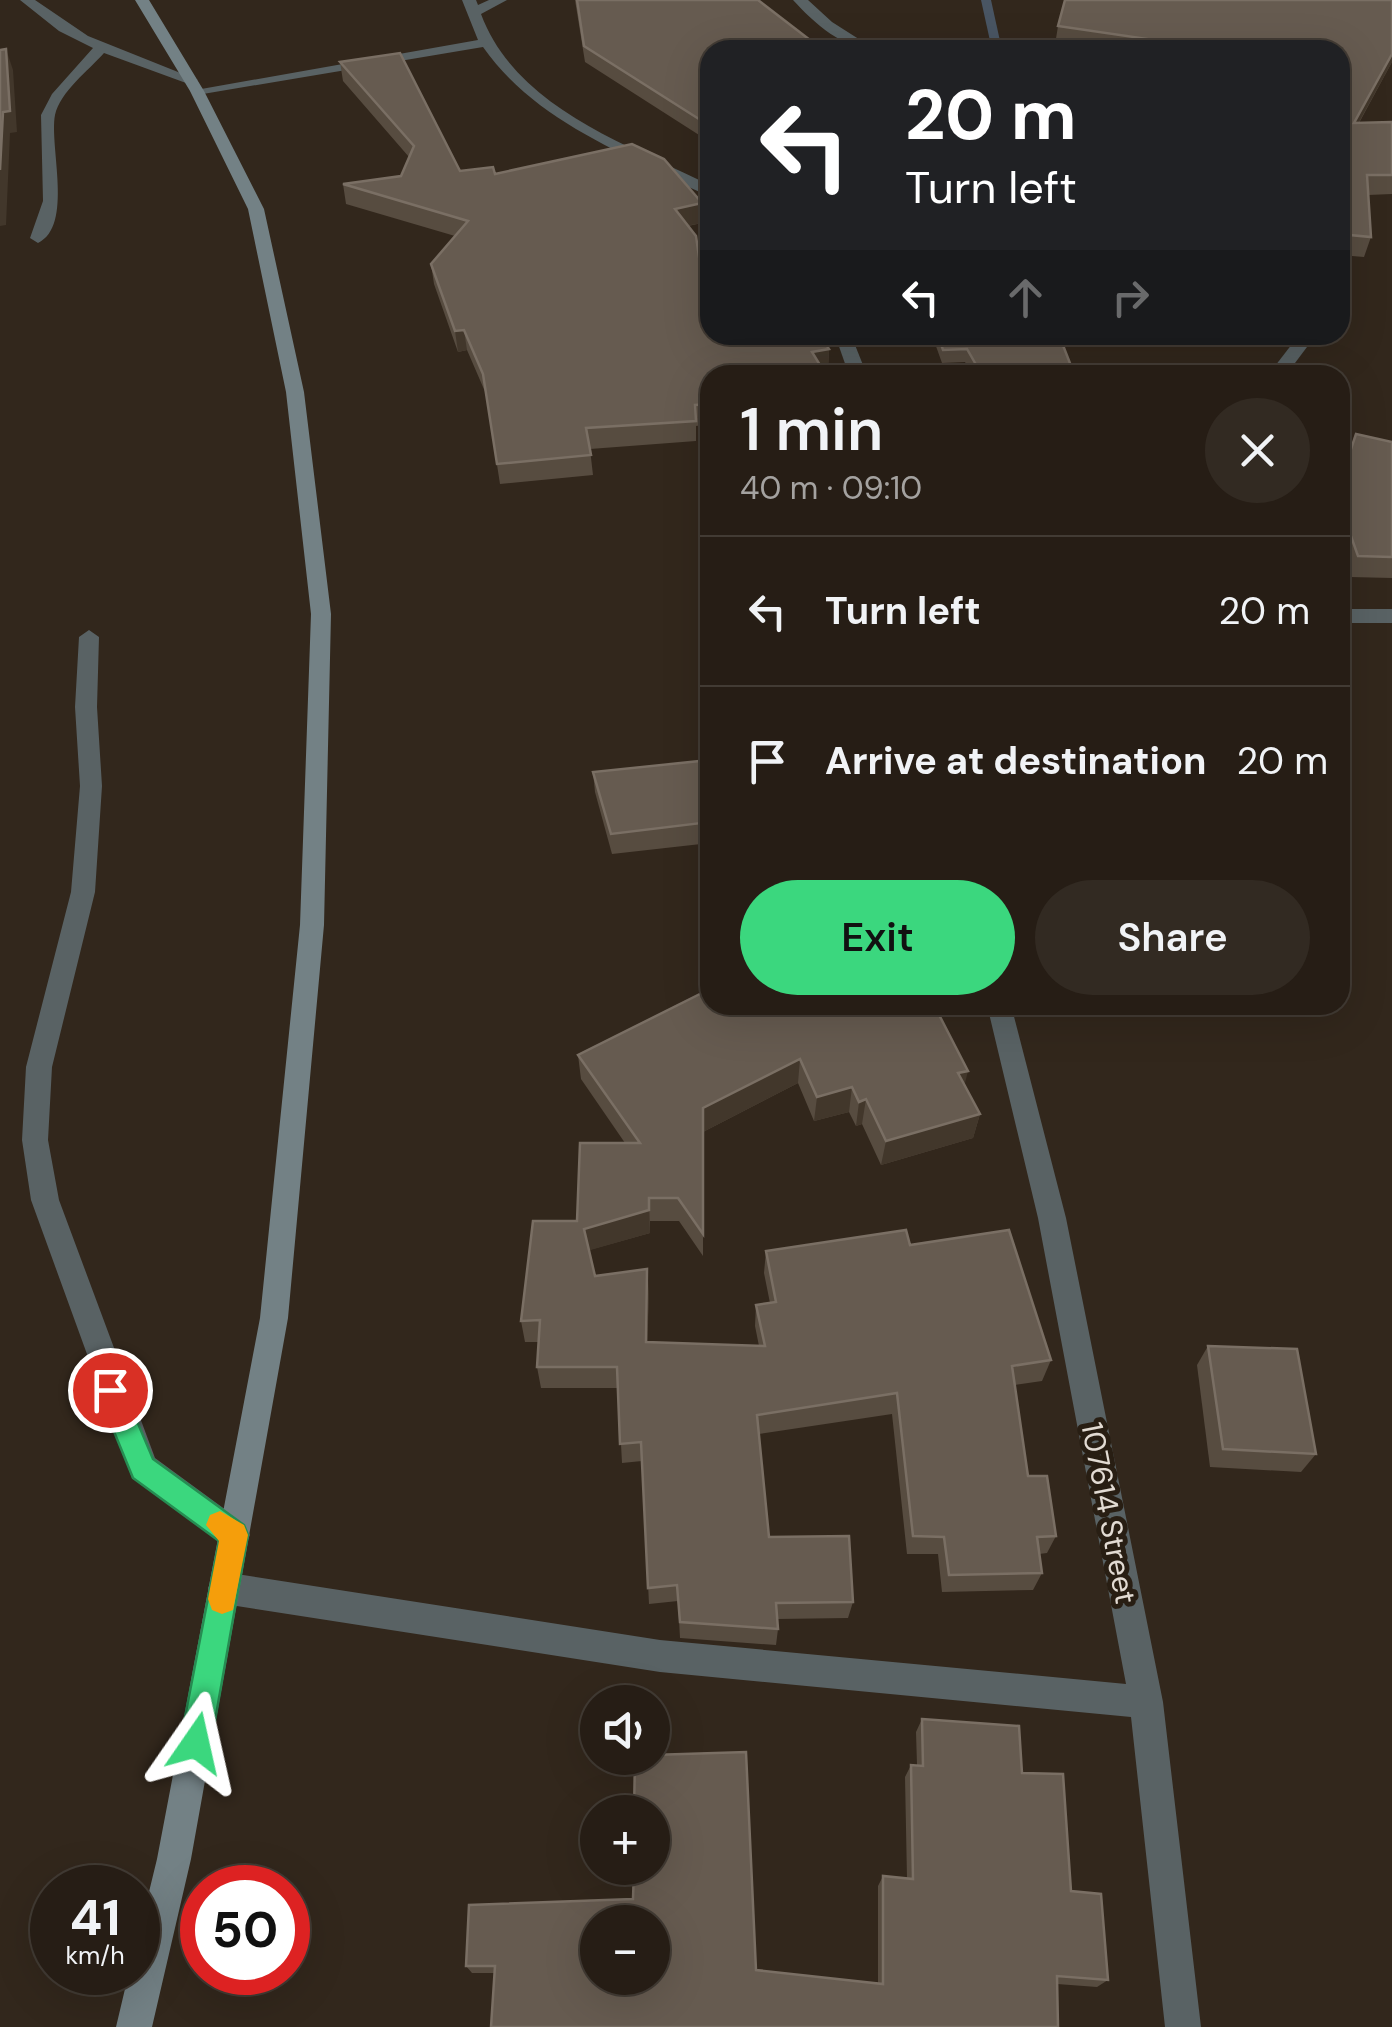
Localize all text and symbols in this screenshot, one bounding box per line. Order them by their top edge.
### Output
text: 20 m [905,70,1077,161]
icon: left [740,80,870,210]
text: Turn left [905,158,1077,217]
icon: left [893,270,948,325]
icon: ahead [998,270,1053,325]
icon: right [1103,270,1158,325]
text: 1 min [740,390,883,469]
button: close [1205,398,1310,503]
text: 40 m · 09:10 [740,467,922,509]
icon: left [740,584,795,639]
text: Turn left [825,586,981,636]
text: 20 m [1219,586,1310,636]
icon: arrive [740,734,795,789]
text: Arrive at destination [825,736,1207,786]
text: 20 m [1237,736,1328,786]
button: Exit [740,880,1015,995]
button: Share [1035,880,1310,995]
pin [68,1348,153,1433]
icon: arrive [83,1363,138,1418]
street label: 107614 Street [1072,1419,1146,1607]
map controls [580,1685,670,1995]
button: sound [580,1685,670,1775]
position arrow [144,1691,248,1795]
button: + [580,1795,670,1885]
speed limit sign: 50 [180,1865,310,1995]
text: 41 [70,1885,120,1951]
button: − [580,1905,670,1995]
text: km/h [65,1939,125,1972]

